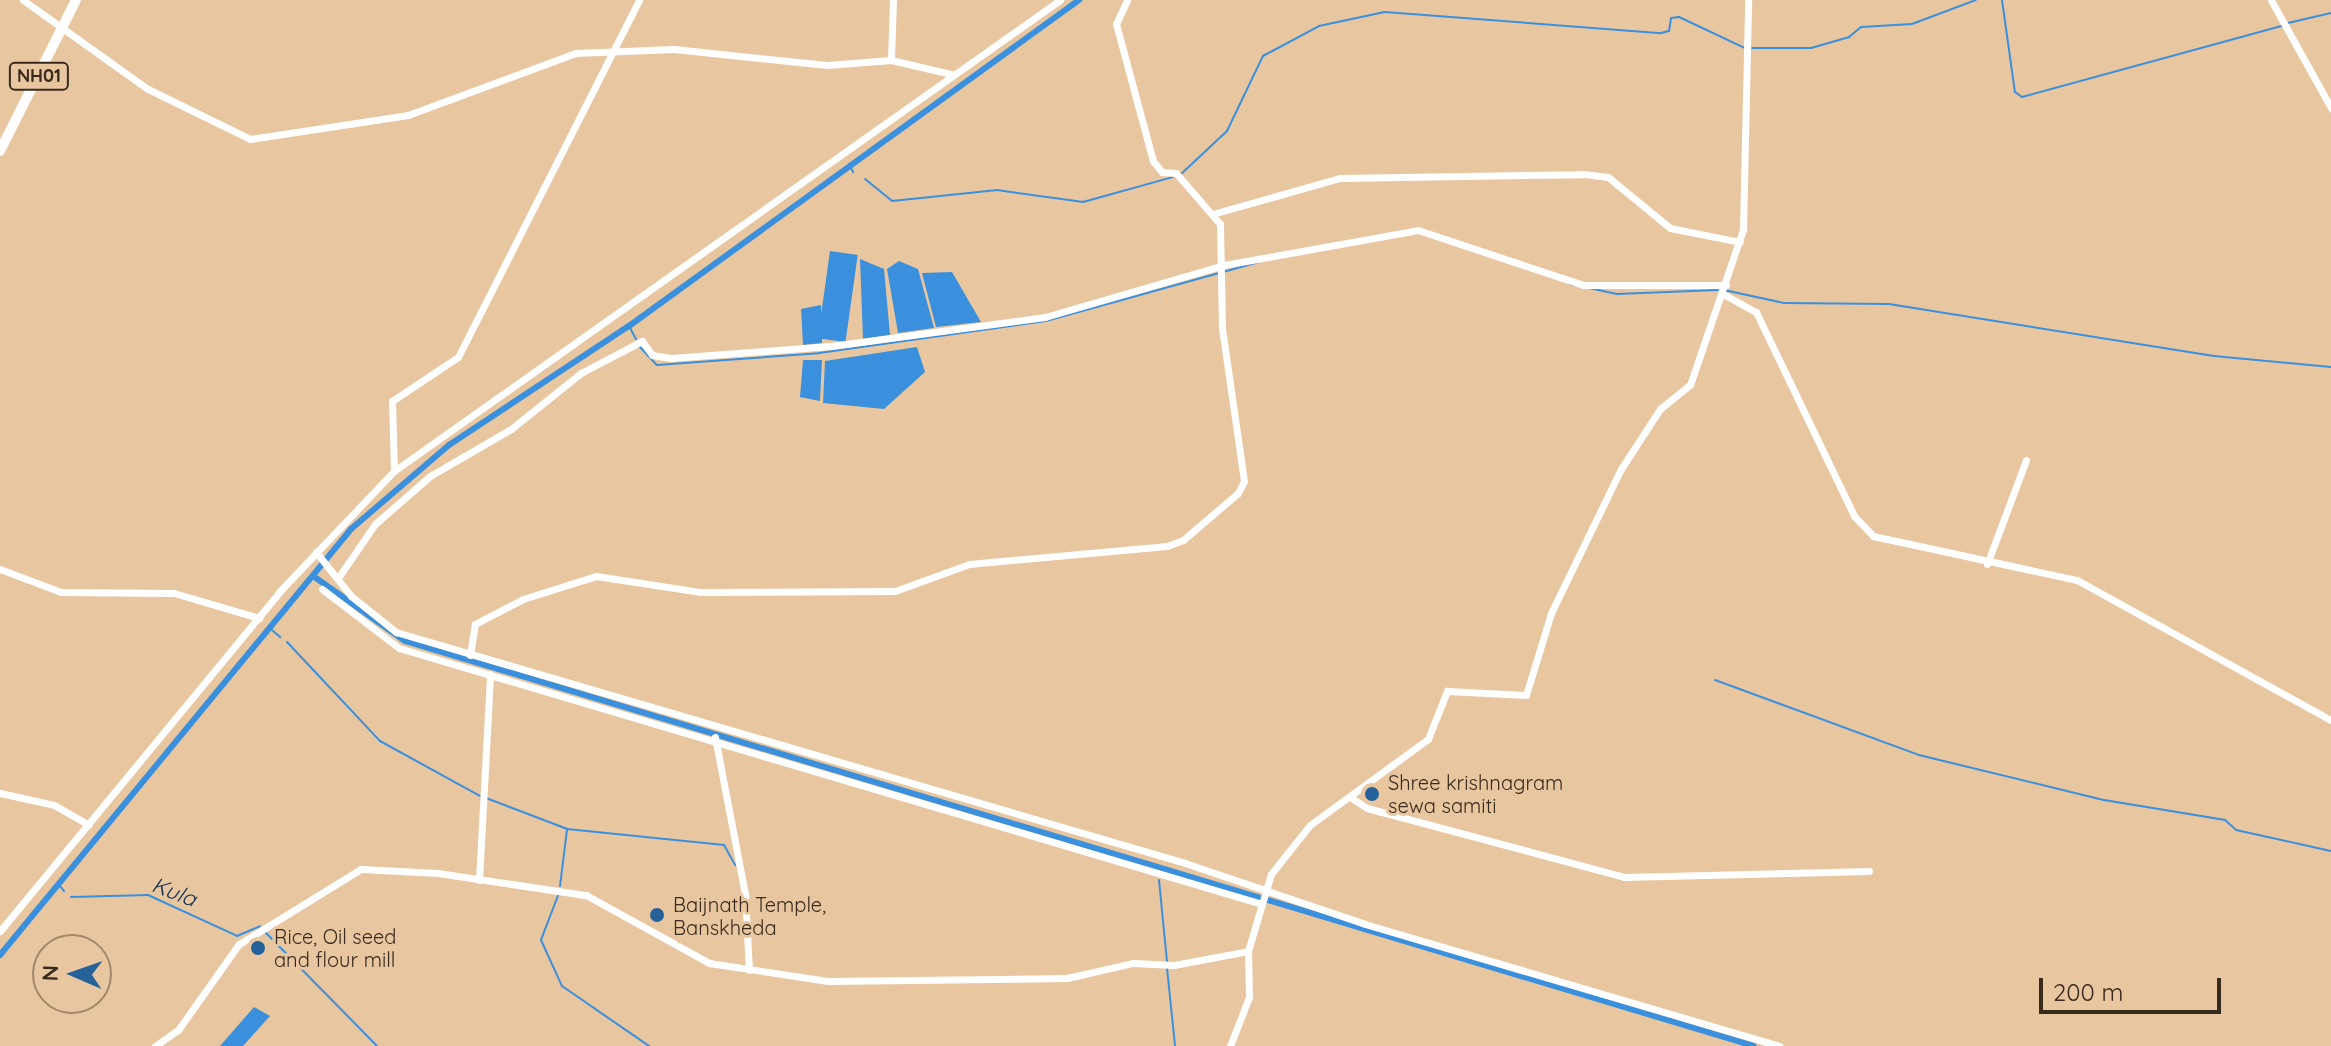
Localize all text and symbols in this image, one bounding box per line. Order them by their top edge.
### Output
road number: NH01 [7,62,71,90]
place label: Shree krishnagram sewa samiti [1388,770,1563,817]
marker: Shree krishnagram sewa samiti [1363,785,1381,803]
water label: Kula [148,872,200,912]
place label: Baijnath Temple, Banskheda [673,892,826,939]
marker: Baijnath Temple, Banskheda [648,906,666,924]
place label: Rice, Oil seed and flour mill [274,924,396,971]
north arrow [32,934,112,1014]
marker: Rice, Oil seed and flour mill [249,939,267,957]
scale bar [2043,962,2225,1012]
text: N [36,965,64,982]
text: 200 m [2053,977,2123,1007]

